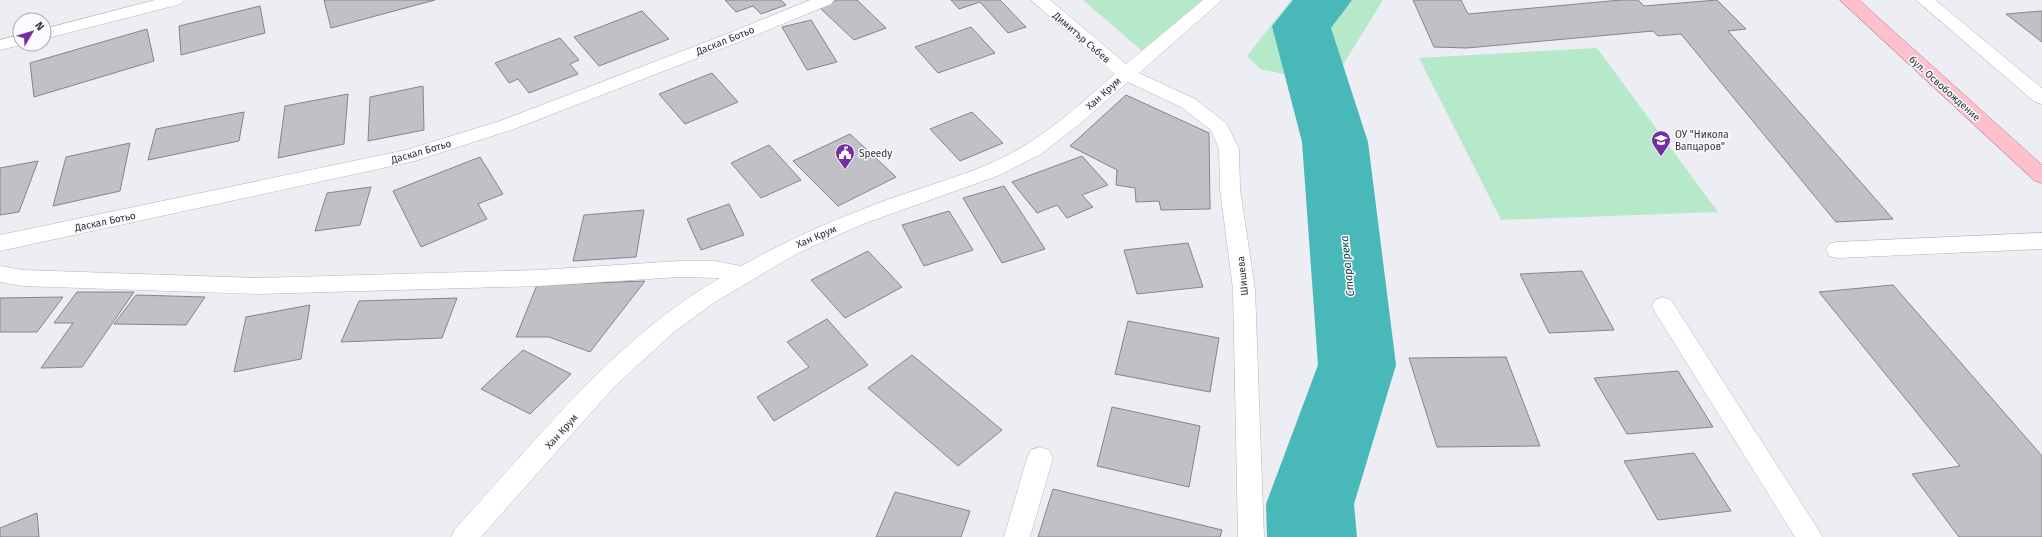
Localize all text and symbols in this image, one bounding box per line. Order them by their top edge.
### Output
street label: Димитър Събев [1049,9,1113,66]
north arrow [12,12,52,52]
text: N [32,19,47,33]
street label: Даскал Ботьо [693,24,757,59]
street label: бул. Освобождение [1906,54,1982,124]
street label: Хан Крум [1084,75,1124,112]
school or university icon: ОУ "Никола Вапцаров" [1650,129,1672,157]
place label: ОУ "Никола Вапцаров" [1675,129,1729,153]
street label: Даскал Ботьо [389,138,453,167]
public building icon: Speedy [834,142,856,170]
place label: Speedy [859,148,892,160]
street label: Даскал Ботьо [73,210,137,235]
street label: Хан Крум [794,223,839,251]
water label: Стара река [1338,235,1357,297]
street label: Шишева [1235,256,1251,296]
street label: Хан Крум [543,412,581,452]

